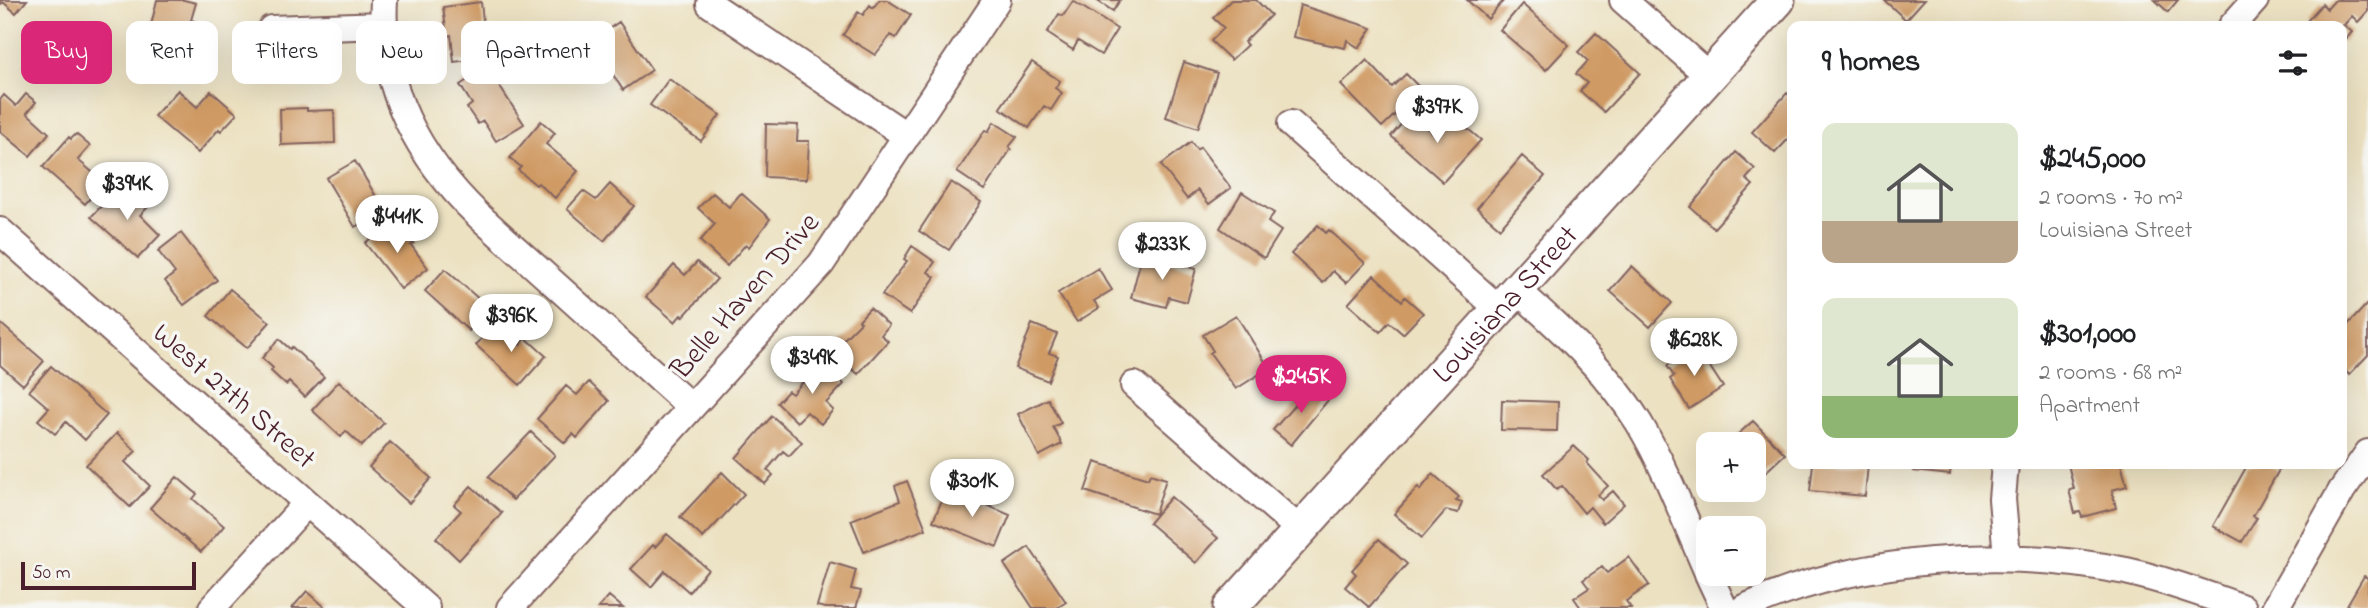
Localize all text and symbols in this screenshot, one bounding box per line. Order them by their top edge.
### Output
chip: Buy [21,21,112,84]
chip: Rent [126,21,218,84]
chip: Filters [232,21,342,84]
chip: New [356,21,447,84]
chip: Apartment [461,21,615,84]
text: 9 homes [1822,41,1920,85]
icon: filters [2274,44,2312,82]
pin: $397K [1388,86,1486,145]
text: $397K [1412,91,1462,124]
text: $245,000 [2039,138,2146,182]
icon: home [1878,151,1962,235]
pin: $394K [78,162,176,222]
text: $394K [102,168,152,201]
text: 2 rooms · 70 m² [2039,182,2183,215]
pin: $441K [348,196,446,255]
text: $441K [371,201,423,234]
street label: Belle Haven Drive [660,203,832,391]
text: Louisiana Street [2039,215,2192,248]
street label: Louisiana Street [1423,216,1590,395]
pin: $233K [1113,222,1211,282]
text: $233K [1134,228,1190,261]
pin: $396K [462,294,560,354]
text: $396K [485,300,537,333]
text: $301,000 [2039,313,2136,357]
street label: West 27th Street [142,314,325,481]
pin: $628K [1645,318,1743,378]
text: $628K [1666,324,1722,357]
icon: home [1878,326,1962,410]
pin: $349K [763,336,861,396]
text: $349K [787,342,837,375]
pin: $245K [1252,356,1350,415]
text: 2 rooms · 68 m² [2039,357,2182,390]
text: $245K [1271,361,1331,394]
text: Apartment [2039,390,2140,423]
map controls [1696,432,1766,586]
button: + [1696,432,1766,502]
pin: $301K [923,460,1021,519]
text: $301K [946,465,998,498]
button: − [1696,516,1766,586]
scale bar [21,559,196,591]
text: 50 m [32,560,71,587]

